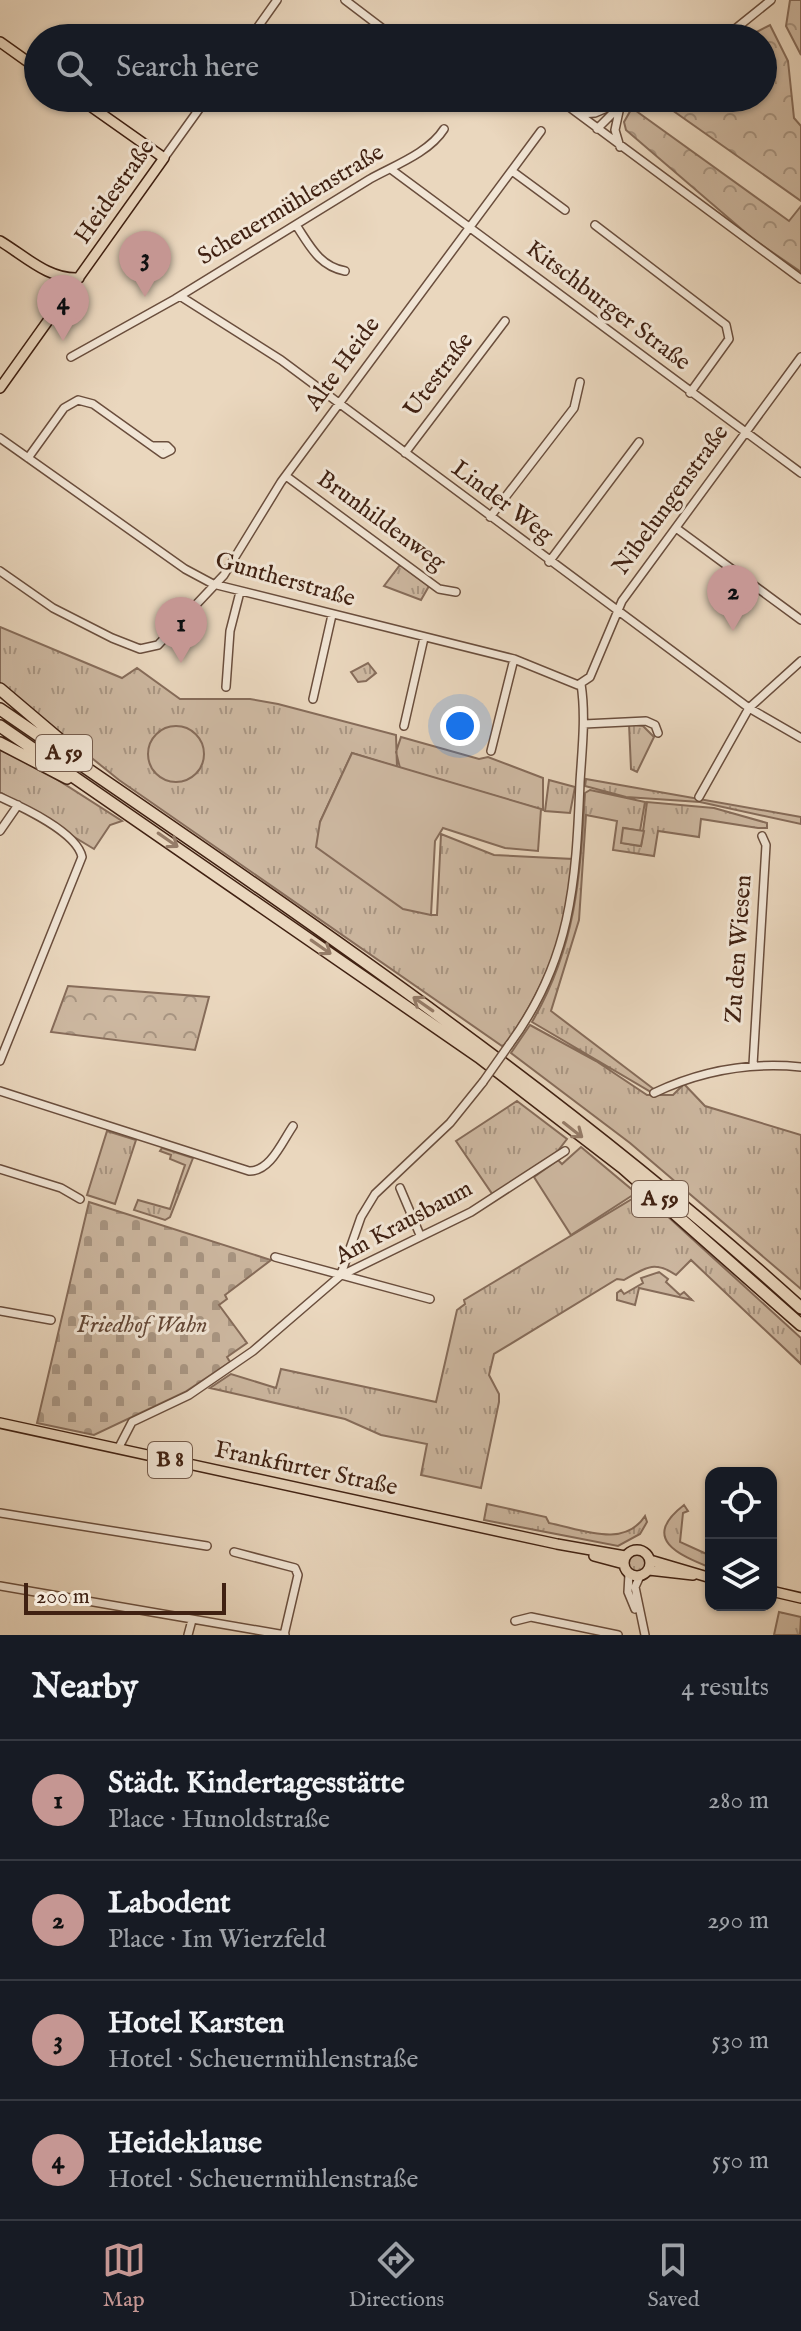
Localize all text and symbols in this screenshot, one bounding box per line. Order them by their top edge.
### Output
search box [24,24,777,112]
icon: search [52,46,96,90]
text: Search here [116,49,259,87]
street label: Heidestraße [68,134,162,250]
street label: Scheuermühlenstraße [192,137,390,273]
pin: 3 [119,231,171,297]
street label: Kitschburger Straße [519,234,697,378]
pin: 4 [37,275,89,341]
street label: Alte Heide [298,311,387,418]
street label: Utestraße [397,326,481,424]
street label: Nibelungenstraße [606,419,736,581]
street label: Linder Weg [445,454,560,551]
street label: Brunhildenweg [311,464,452,579]
street label: Guntherstraße [211,545,359,615]
pin: 2 [707,565,759,631]
pin: 1 [155,597,207,663]
your location [440,706,480,746]
road number: A 59 [36,735,92,771]
one-way arrow [156,832,178,848]
street label: Zu den Wiesen [718,873,760,1024]
one-way arrow [309,939,332,955]
one-way arrow [412,996,434,1012]
one-way arrow [562,1121,584,1138]
street label: Am Krausbaum [329,1174,478,1273]
road number: A 59 [632,1181,688,1217]
park label: Friedhof Wahn [76,1310,208,1341]
street label: Frankfurter Straße [212,1434,400,1504]
road number: B 8 [148,1442,192,1478]
map controls [705,1467,777,1611]
button: locate [705,1467,777,1539]
button: layers [705,1539,777,1611]
scale bar [24,1579,226,1615]
text: 200 m [36,1583,90,1611]
text: Nearby [32,1666,138,1709]
text: 4 results [681,1671,769,1704]
text: Städt. Kindertagesstätte [108,1765,404,1803]
text: 1 [53,1784,63,1817]
text: 280 m [708,1784,769,1817]
text: Place · Hunoldstraße [108,1803,330,1836]
text: Labodent [108,1885,230,1923]
text: 2 [52,1904,64,1937]
text: 290 m [707,1904,769,1937]
text: Place · Im Wierzfeld [108,1923,326,1956]
text: Hotel Karsten [108,2005,285,2043]
text: 3 [53,2024,63,2057]
text: 530 m [711,2024,769,2057]
text: Hotel · Scheuermühlenstraße [108,2043,418,2076]
text: Heideklause [108,2125,262,2163]
text: 4 [52,2144,64,2177]
text: 550 m [712,2144,769,2177]
text: Hotel · Scheuermühlenstraße [108,2163,418,2196]
tab: Map [102,2238,146,2314]
tab: Directions [349,2238,444,2314]
tab: Saved [647,2238,699,2314]

